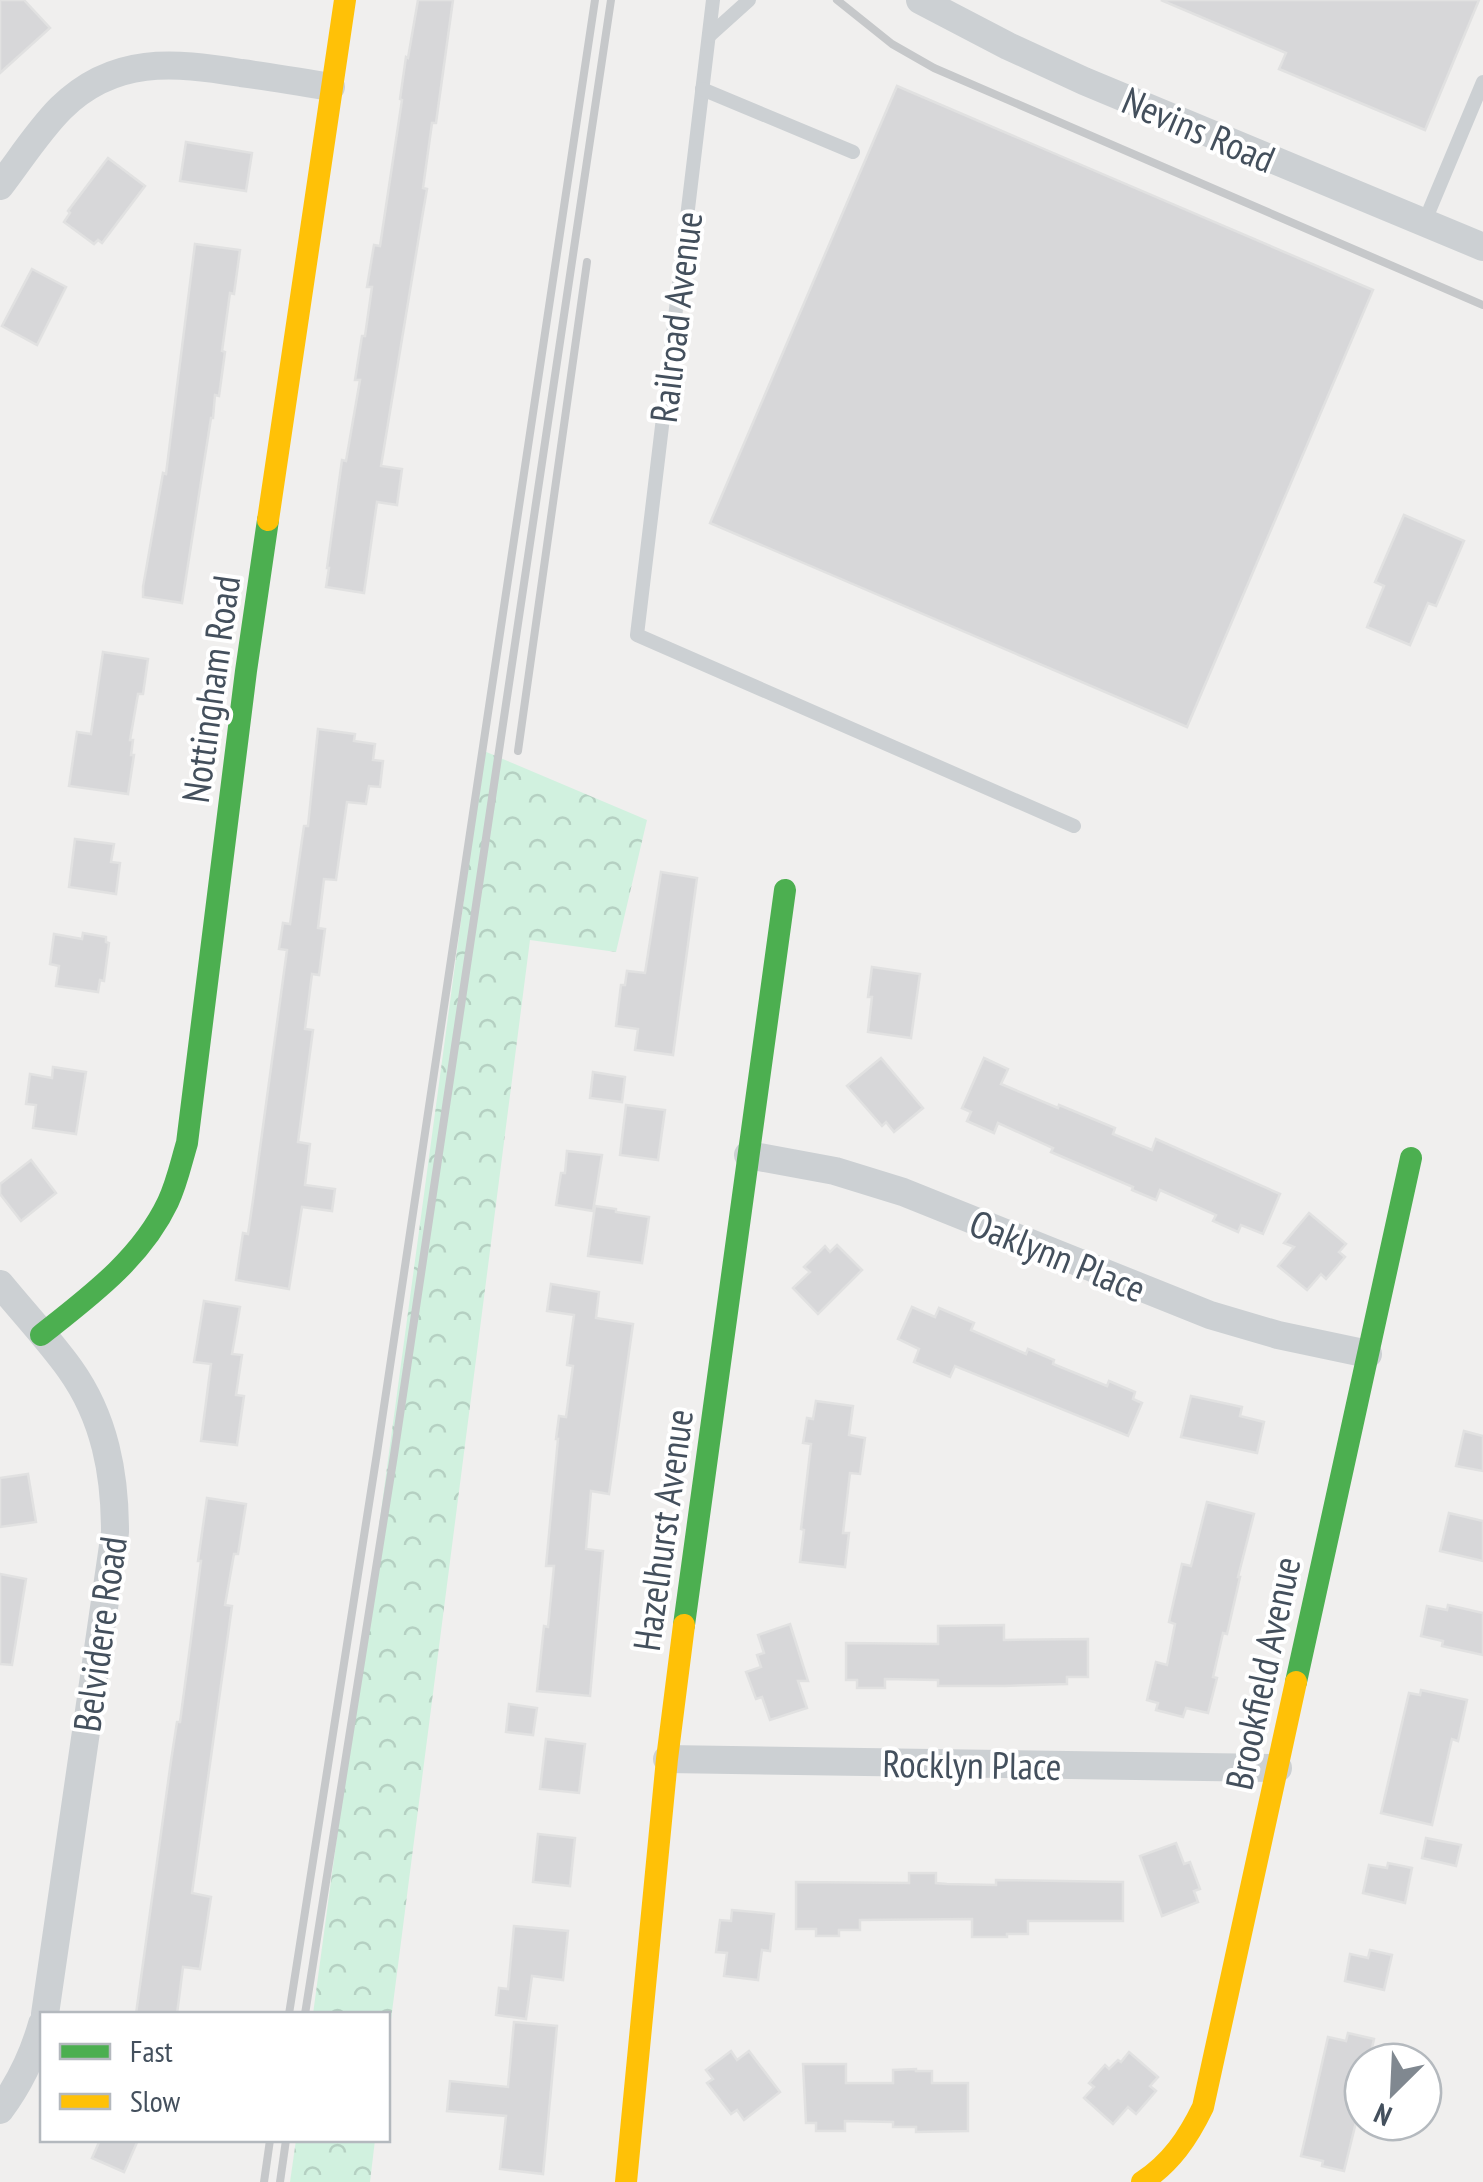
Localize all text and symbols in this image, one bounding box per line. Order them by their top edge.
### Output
street label: Nevins Road [1115,75,1283,183]
street label: Railroad Avenue [638,209,712,425]
street label: Nottingham Road [170,572,250,806]
street label: Oaklynn Place [963,1198,1153,1312]
street label: Hazelhurst Avenue [621,1406,703,1654]
street label: Belvidere Road [61,1533,137,1735]
street label: Brookfield Avenue [1213,1552,1311,1794]
street label: Rocklyn Place [882,1738,1062,1790]
legend [40,2012,390,2142]
text: Fast [130,2031,174,2070]
north arrow [1343,2042,1443,2142]
text: Slow [130,2081,181,2120]
text: N [1368,2095,1397,2135]

